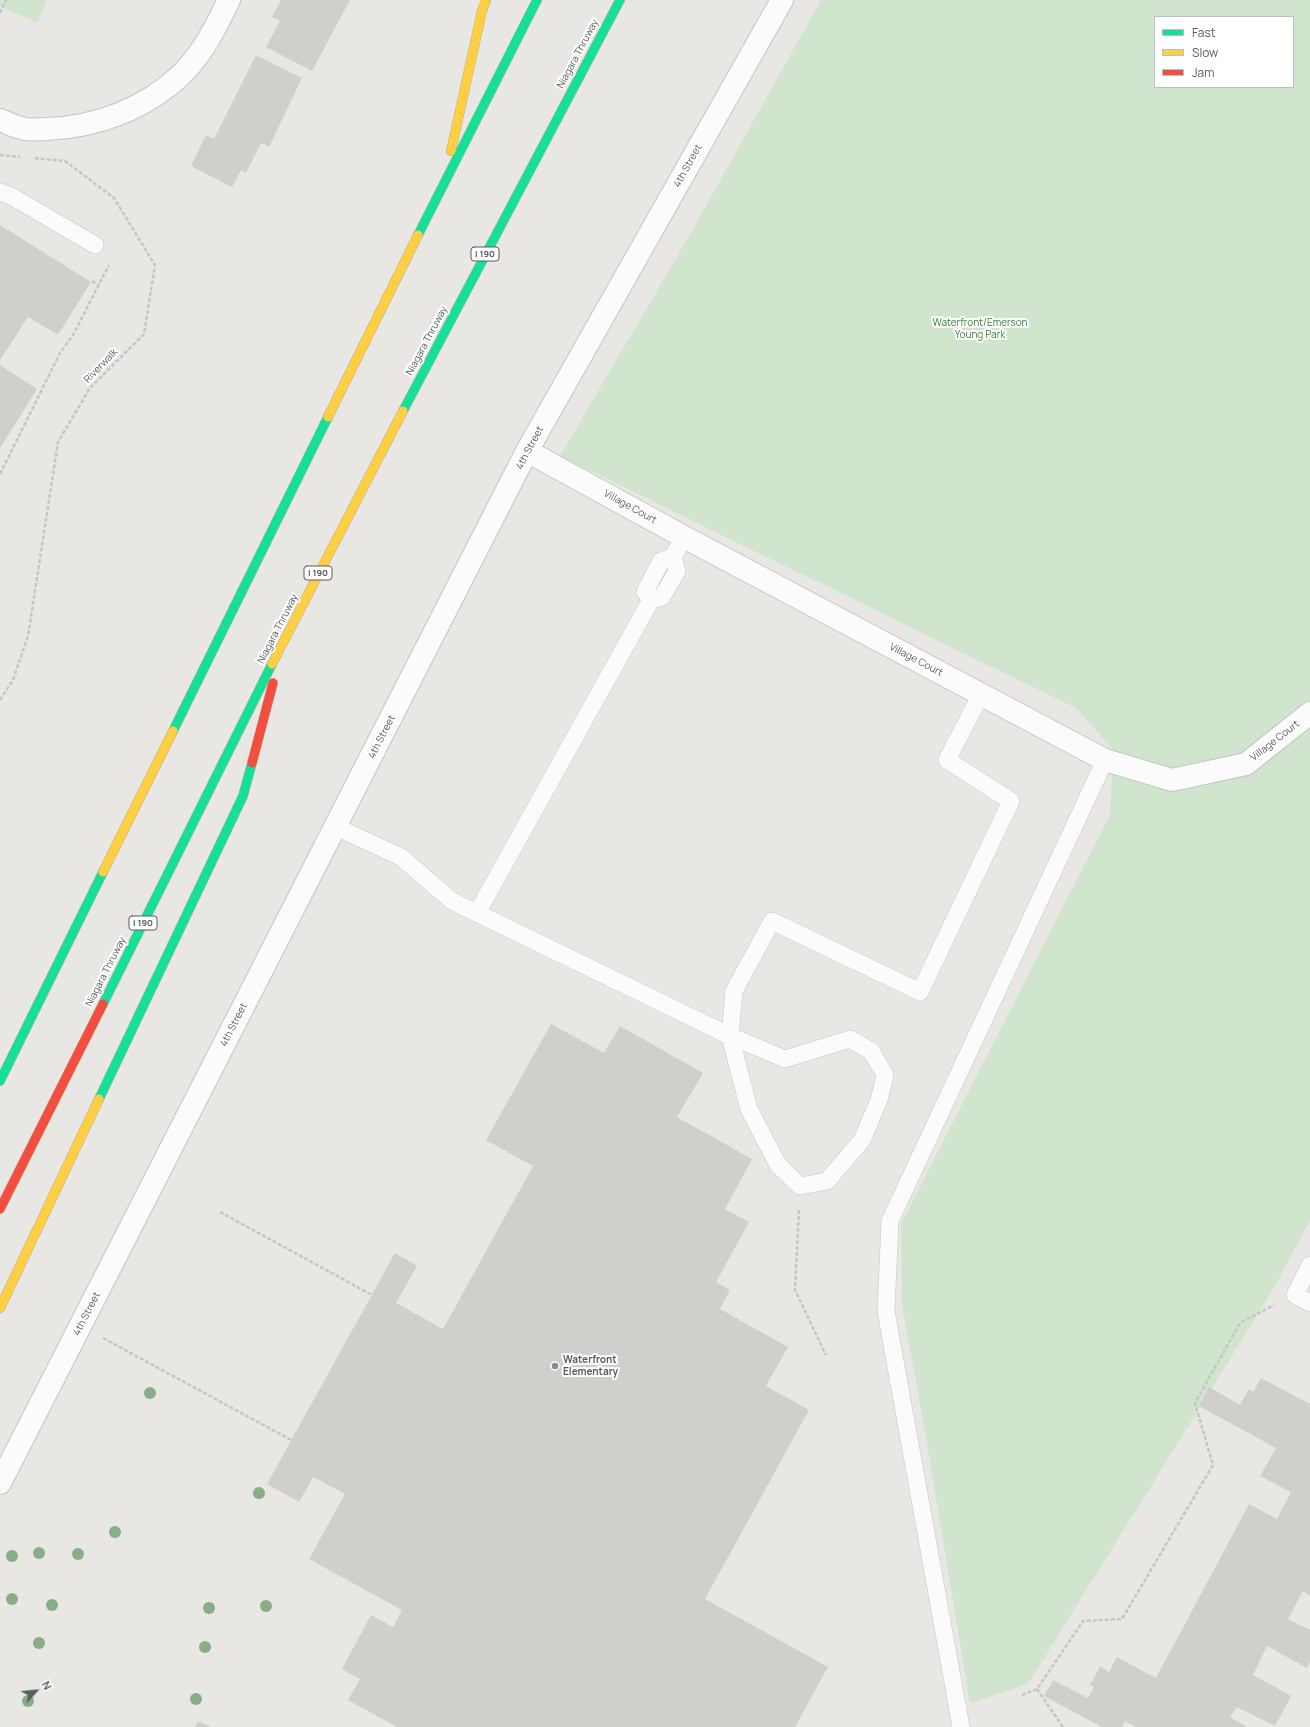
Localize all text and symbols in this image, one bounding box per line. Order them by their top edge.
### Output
legend [1154,16,1294,88]
street label: Niagara Thruway [555,17,601,91]
text: Fast [1192,24,1216,41]
text: Slow [1192,44,1218,61]
text: Jam [1192,64,1214,81]
street label: 4th Street [671,142,705,190]
road number: I 190 [471,247,499,261]
street label: Niagara Thruway [404,304,450,378]
park label: Waterfront/Emerson Young Park [932,317,1028,340]
street label: Riverwalk [82,346,120,386]
street label: 4th Street [514,424,546,472]
street label: Village Court [601,488,659,526]
road number: I 190 [304,566,332,580]
street label: Niagara Thruway [255,592,301,666]
street label: Village Court [887,641,945,679]
street label: 4th Street [366,713,398,761]
street label: Village Court [1248,718,1302,764]
road number: I 190 [129,916,157,930]
street label: Niagara Thruway [83,935,129,1009]
street label: 4th Street [218,1001,250,1049]
street label: 4th Street [71,1290,103,1338]
place label: Waterfront Elementary [563,1354,618,1378]
marker: Waterfront Elementary [550,1361,560,1371]
north arrow [16,1671,56,1711]
text: N [39,1678,56,1692]

